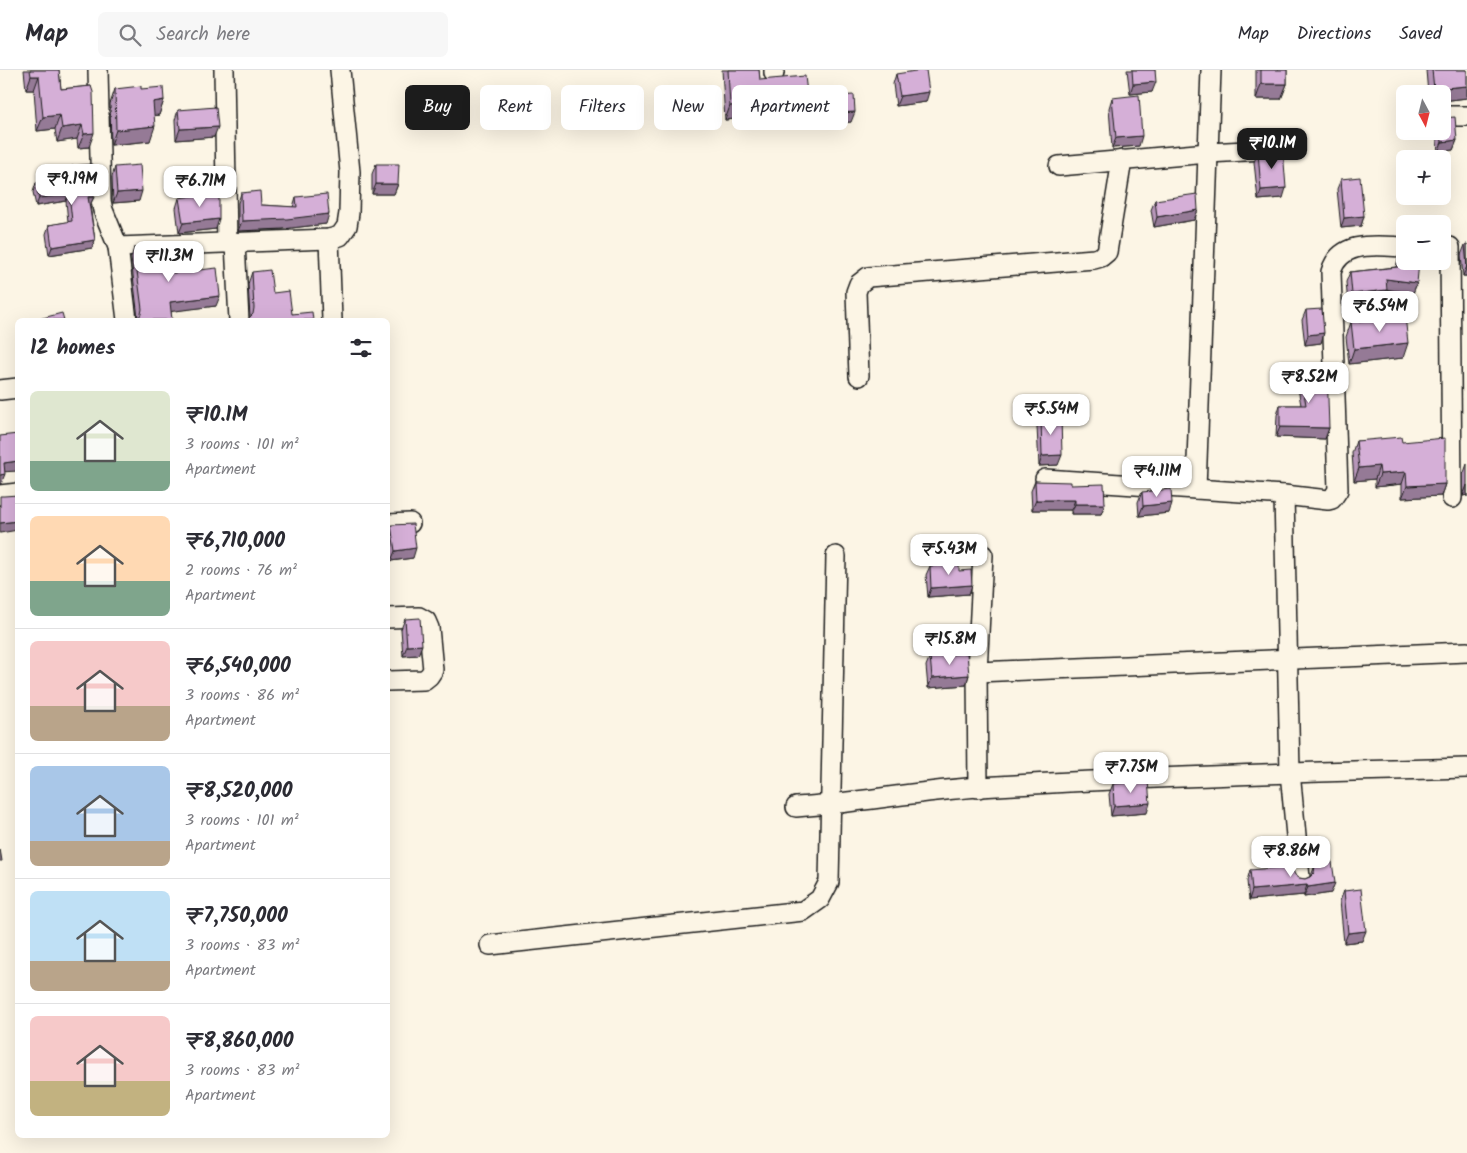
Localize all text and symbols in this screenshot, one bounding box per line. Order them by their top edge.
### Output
search box [98,12,448,57]
text: Map [25,15,68,54]
text: Search here [156,20,250,50]
text: Map [1237,20,1269,49]
text: Directions [1297,20,1371,49]
text: Saved [1399,20,1442,49]
icon: search [116,21,144,49]
chip: Buy [405,85,470,130]
chip: Rent [480,85,551,130]
chip: Filters [561,85,644,130]
chip: New [654,85,722,130]
chip: Apartment [732,85,848,130]
north arrow [1396,85,1451,140]
map controls [1396,85,1451,270]
pin: ₹10.1M [1231,128,1313,170]
text: ₹10.1M [1248,131,1296,156]
button: + [1396,150,1451,205]
pin: ₹9.19M [31,164,113,206]
pin: ₹6.71M [159,166,241,208]
text: ₹9.19M [47,167,97,192]
text: ₹6.71M [175,169,225,194]
button: − [1396,215,1451,270]
pin: ₹11.3M [128,240,210,283]
text: ₹11.3M [145,244,193,269]
pin: ₹6.54M [1339,290,1421,333]
text: ₹6.54M [1352,294,1408,319]
text: 12 homes [30,332,115,365]
icon: filters [347,334,375,362]
pin: ₹8.52M [1268,362,1350,404]
text: ₹8.52M [1281,365,1337,390]
pin: ₹5.54M [1010,394,1092,436]
text: ₹5.54M [1024,397,1078,422]
text: ₹10.1M [185,399,248,432]
icon: home [70,411,130,471]
text: 3 rooms · 101 m² [185,432,299,457]
pin: ₹4.11M [1116,456,1198,498]
text: Apartment [185,457,256,482]
text: ₹4.11M [1133,459,1181,484]
text: ₹6,710,000 [185,525,285,558]
pin: ₹5.43M [908,534,990,576]
icon: home [70,536,130,596]
text: ₹5.43M [921,537,977,562]
text: 2 rooms · 76 m² [185,558,297,583]
text: Apartment [185,583,256,608]
pin: ₹15.8M [909,624,991,666]
text: ₹15.8M [924,627,976,652]
text: ₹6,540,000 [185,650,291,683]
icon: home [70,661,130,721]
text: 3 rooms · 86 m² [185,683,299,708]
text: Apartment [185,708,256,733]
pin: ₹7.75M [1090,752,1172,794]
text: ₹7.75M [1104,755,1158,780]
text: ₹8,520,000 [185,775,293,808]
icon: home [70,786,130,846]
text: 3 rooms · 101 m² [185,808,299,833]
text: Apartment [185,833,256,858]
pin: ₹8.86M [1250,836,1332,878]
text: ₹8.86M [1262,839,1320,864]
text: ₹7,750,000 [185,900,288,933]
icon: home [70,911,130,971]
text: 3 rooms · 83 m² [185,933,299,958]
text: Apartment [185,958,256,983]
text: ₹8,860,000 [185,1025,294,1058]
icon: home [70,1036,130,1096]
text: 3 rooms · 83 m² [185,1058,299,1083]
text: Apartment [185,1083,256,1108]

